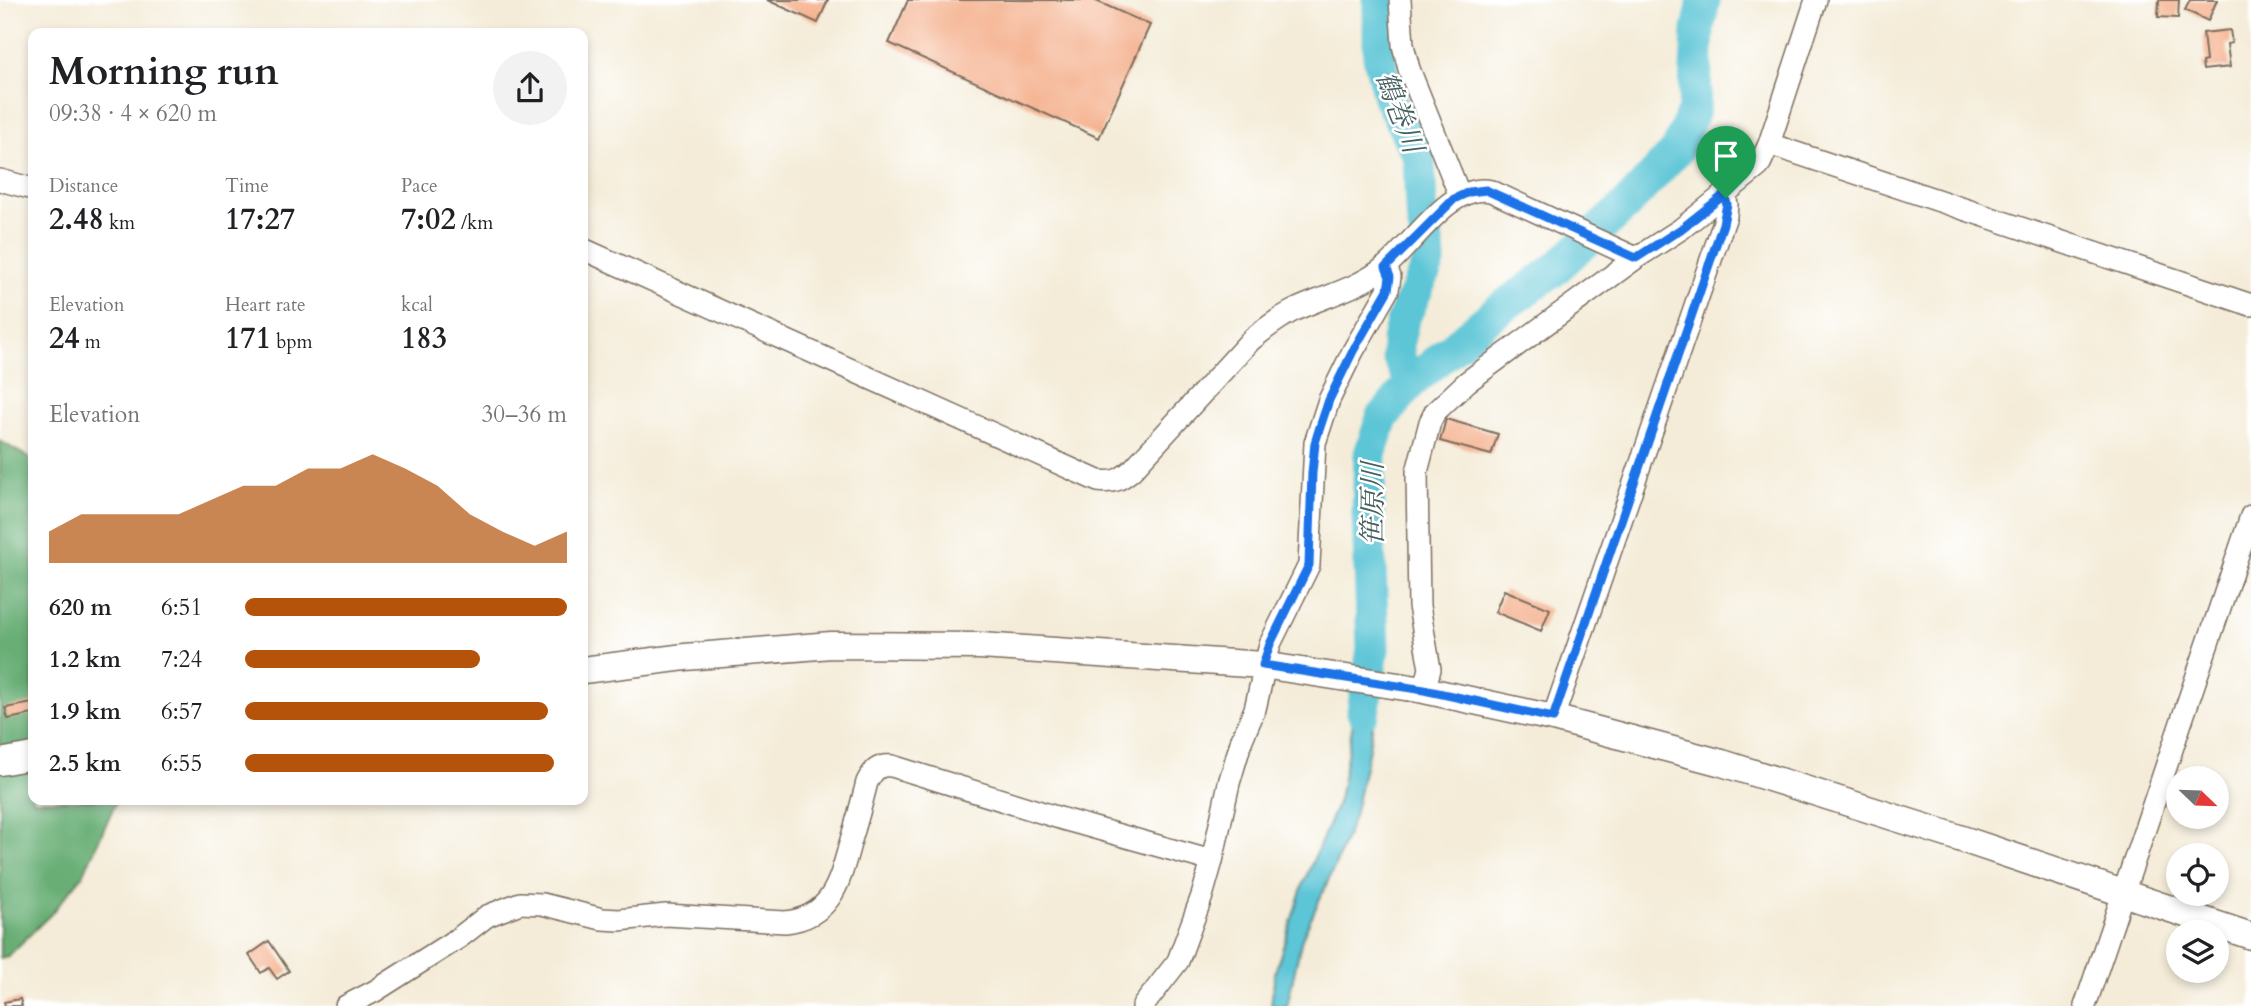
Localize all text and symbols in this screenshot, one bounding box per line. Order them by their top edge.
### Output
text: Morning run [49,46,279,98]
button: share [493,51,567,125]
water label: 鶴巻川 [1366,66,1433,161]
text: 09:38 · 4 × 620 m [49,98,217,129]
pin [1696,126,1756,198]
icon: arrive [1707,137,1745,175]
text: Distance [49,173,118,199]
text: Time [225,173,269,199]
text: Pace [401,173,438,199]
text: 2.48 [49,199,104,240]
text: 17:27 [225,199,295,240]
text: 7:02 [401,199,456,240]
text: km [104,210,135,236]
text: /km [456,210,493,236]
text: Elevation [49,292,124,318]
text: Heart rate [225,292,306,318]
text: kcal [401,292,433,318]
text: 24 [49,318,80,359]
text: 171 [225,318,271,359]
text: 183 [401,318,447,359]
text: m [80,329,101,355]
text: bpm [271,329,313,355]
text: Elevation [49,399,140,430]
text: 30–36 m [482,399,567,430]
water label: 笹原川 [1354,459,1392,546]
text: 620 m [49,592,112,623]
text: 6:51 [161,592,202,623]
text: 1.2 km [49,644,121,675]
text: 7:24 [161,644,202,675]
text: 1.9 km [49,696,121,727]
text: 6:57 [161,696,202,727]
text: 2.5 km [49,748,121,779]
text: 6:55 [161,748,202,779]
north arrow [2166,766,2230,830]
map controls [2166,766,2229,983]
button: locate [2166,843,2229,906]
button: layers [2166,920,2229,983]

